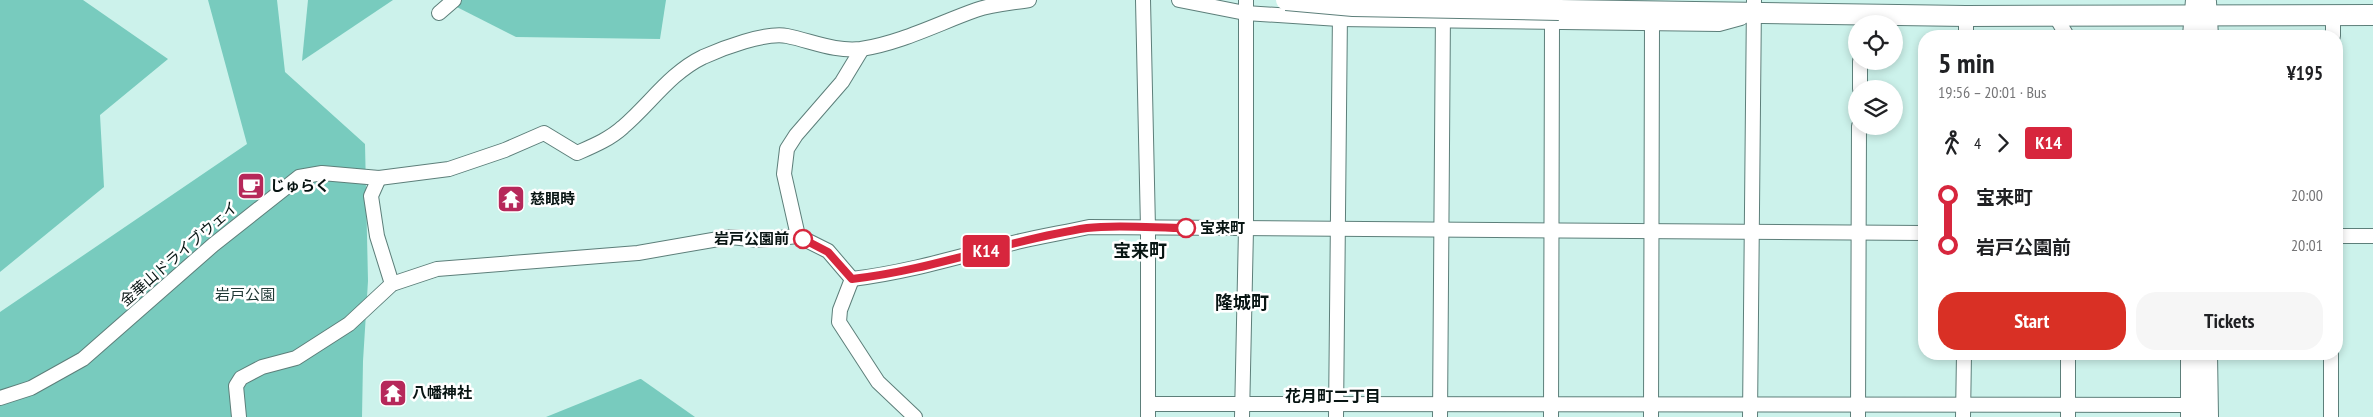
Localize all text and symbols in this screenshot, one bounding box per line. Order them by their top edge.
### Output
map controls [1848,15,1903,135]
button: locate [1848,15,1903,70]
text: 5 min [1938,44,1995,81]
text: ¥195 [2287,61,2323,85]
button: layers [1848,80,1903,135]
text: 19:56 – 20:01 · Bus [1938,82,2046,102]
icon: walk [1938,129,1966,157]
icon: forward [1989,129,2017,157]
text: K14 [2035,131,2062,154]
text: 4 [1974,133,1981,153]
cafe icon: じゅらく [236,171,266,201]
place label: じゅらく [270,176,330,195]
temple icon: 慈眼時 [496,184,526,214]
text: 宝来町 [1976,185,2033,209]
text: 20:00 [2291,185,2323,205]
place label: 慈眼時 [530,189,575,208]
street label: 金華山ドライブウェイ [116,197,242,310]
marker: 宝来町 [1176,218,1196,238]
place label: 宝来町 [1200,218,1245,237]
place label: 岩戸公園前 [714,229,789,248]
marker: 岩戸公園前 [793,229,813,249]
line badge: K14 [957,235,1015,267]
text: 岩戸公園前 [1976,235,2071,259]
text: 20:01 [2291,235,2323,255]
text: K14 [973,239,999,262]
district label: 宝来町 [1113,239,1167,262]
park label: 岩戸公園 [215,285,275,304]
district label: 隆城町 [1215,291,1269,314]
button: Start [1938,292,2126,350]
button: Tickets [2136,292,2323,350]
temple icon: 八幡神社 [378,378,408,408]
place label: 八幡神社 [412,383,472,402]
district label: 花月町二丁目 [1285,386,1381,406]

